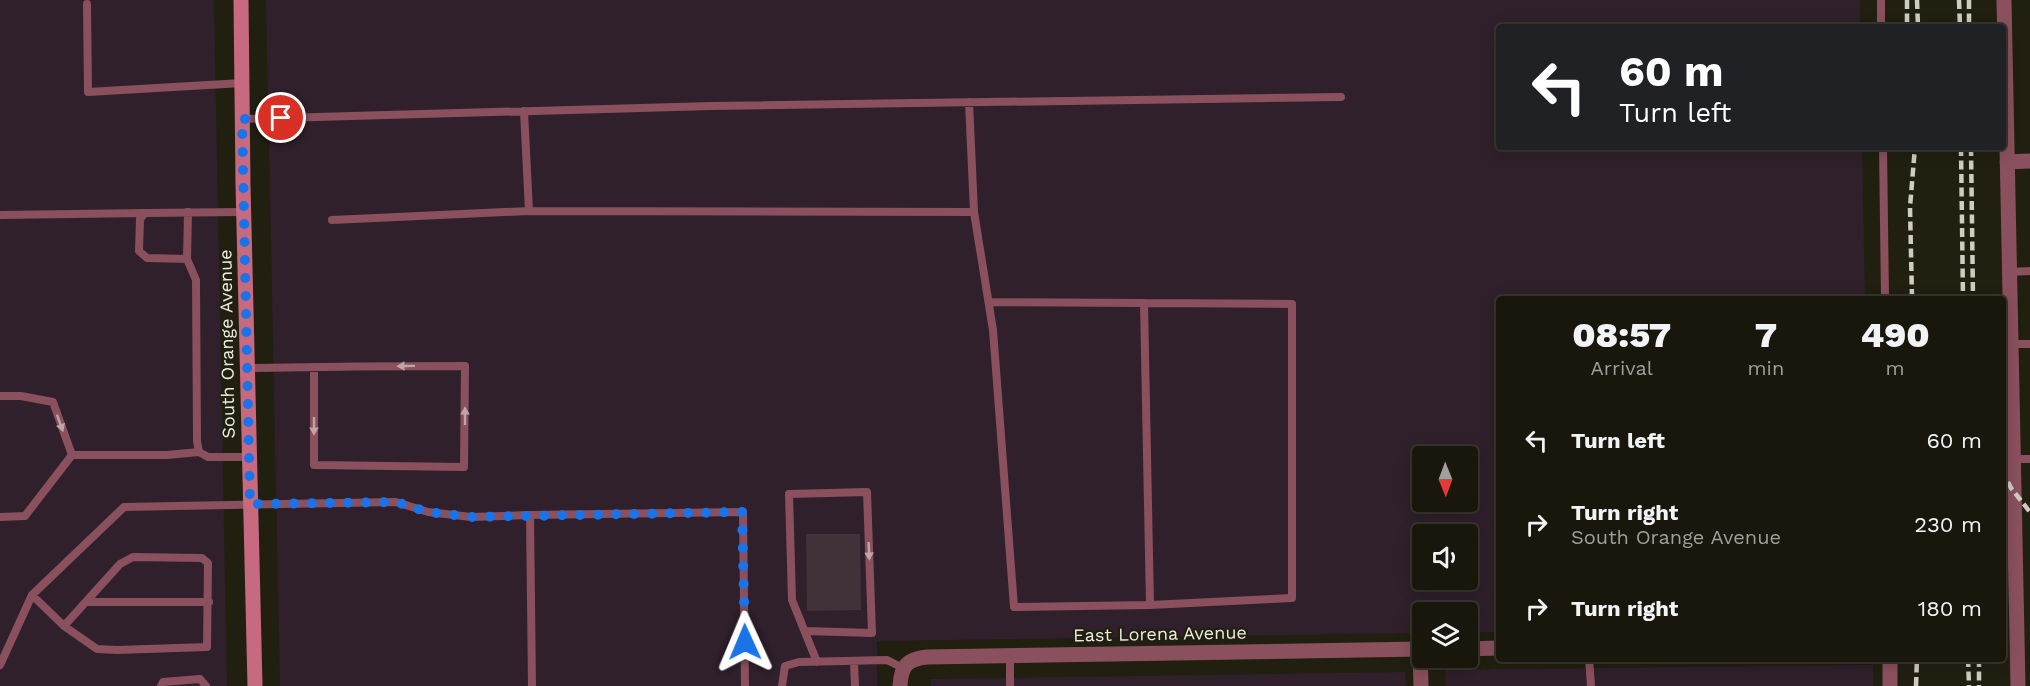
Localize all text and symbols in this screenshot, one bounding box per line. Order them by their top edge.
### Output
text: 60 m [1619,47,1723,96]
icon: left [1520,48,1598,126]
pin [255,92,306,143]
text: Turn left [1619,97,1731,129]
icon: arrive [264,101,297,134]
street label: South Orange Avenue [214,249,239,439]
text: 08:57 [1572,314,1671,356]
text: 7 [1755,314,1777,356]
text: 490 [1860,314,1930,356]
text: Arrival [1591,356,1653,380]
text: min [1748,356,1784,380]
text: m [1886,356,1905,380]
one-way arrow [397,361,416,371]
one-way arrow [460,407,469,426]
one-way arrow [56,414,66,432]
one-way arrow [309,416,319,435]
icon: left [1520,424,1553,457]
text: Turn left [1571,428,1665,453]
text: 60 m [1926,428,1982,453]
north arrow [1412,446,1478,512]
map controls [1412,446,1478,668]
text: Turn right [1571,500,1678,525]
icon: right [1520,508,1553,541]
text: 230 m [1914,512,1982,537]
button: sound [1412,524,1478,590]
text: South Orange Avenue [1571,525,1781,549]
one-way arrow [865,541,874,560]
icon: right [1520,592,1553,625]
text: Turn right [1571,596,1678,621]
text: 180 m [1918,596,1982,621]
button: layers [1412,602,1478,668]
position arrow [713,610,777,674]
street label: East Lorena Avenue [1073,621,1247,646]

